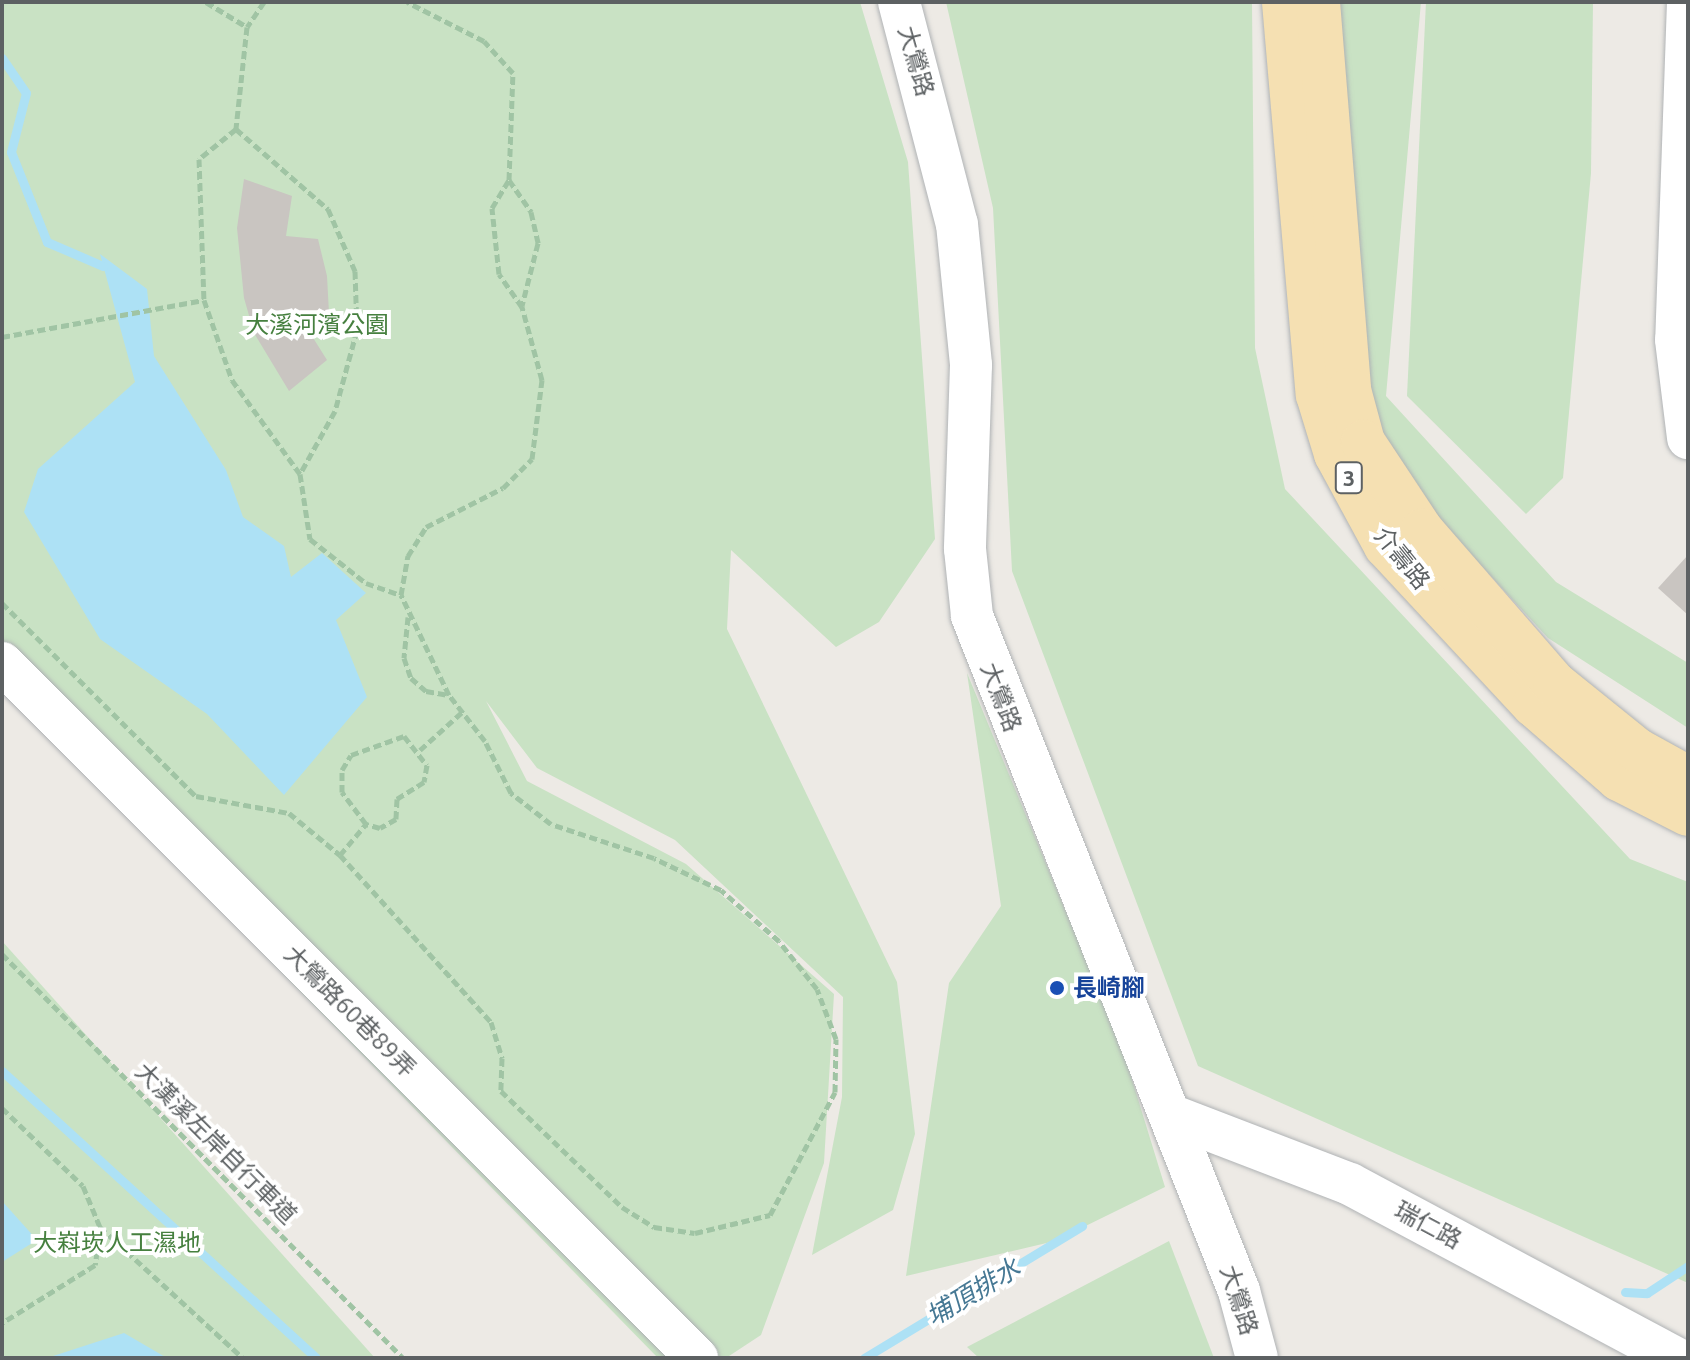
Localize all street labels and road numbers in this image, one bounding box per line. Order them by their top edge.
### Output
street label: 大鶯路 [892,22,940,100]
road number: 3 [1333,460,1365,496]
street label: 介壽路 [1368,521,1436,595]
street label: 大鶯路 [975,658,1027,736]
street label: 大鶯路60巷89弄 [278,939,422,1083]
street label: 大漢溪左岸自行車道 [129,1056,303,1230]
street label: 瑞仁路 [1389,1195,1467,1255]
street label: 大鶯路 [1214,1261,1264,1339]

